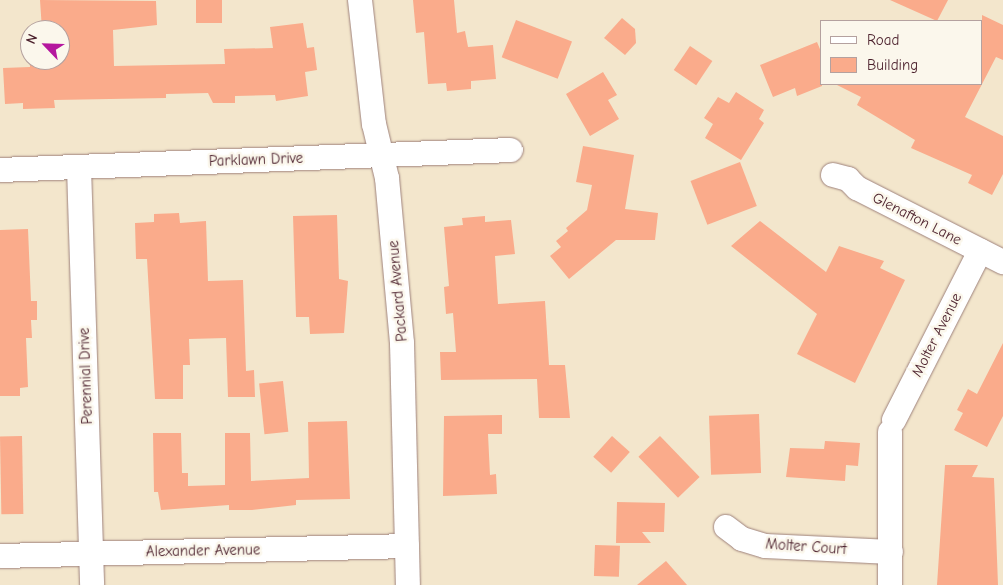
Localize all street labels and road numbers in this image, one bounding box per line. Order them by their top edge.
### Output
street label: Parklawn Drive [209,149,303,171]
street label: Glenafton Lane [869,189,965,249]
street label: Packard Avenue [385,240,411,342]
street label: Molter Avenue [908,290,966,380]
street label: Perennial Drive [75,327,97,425]
street label: Molter Court [765,535,847,559]
street label: Alexander Avenue [146,541,260,561]

